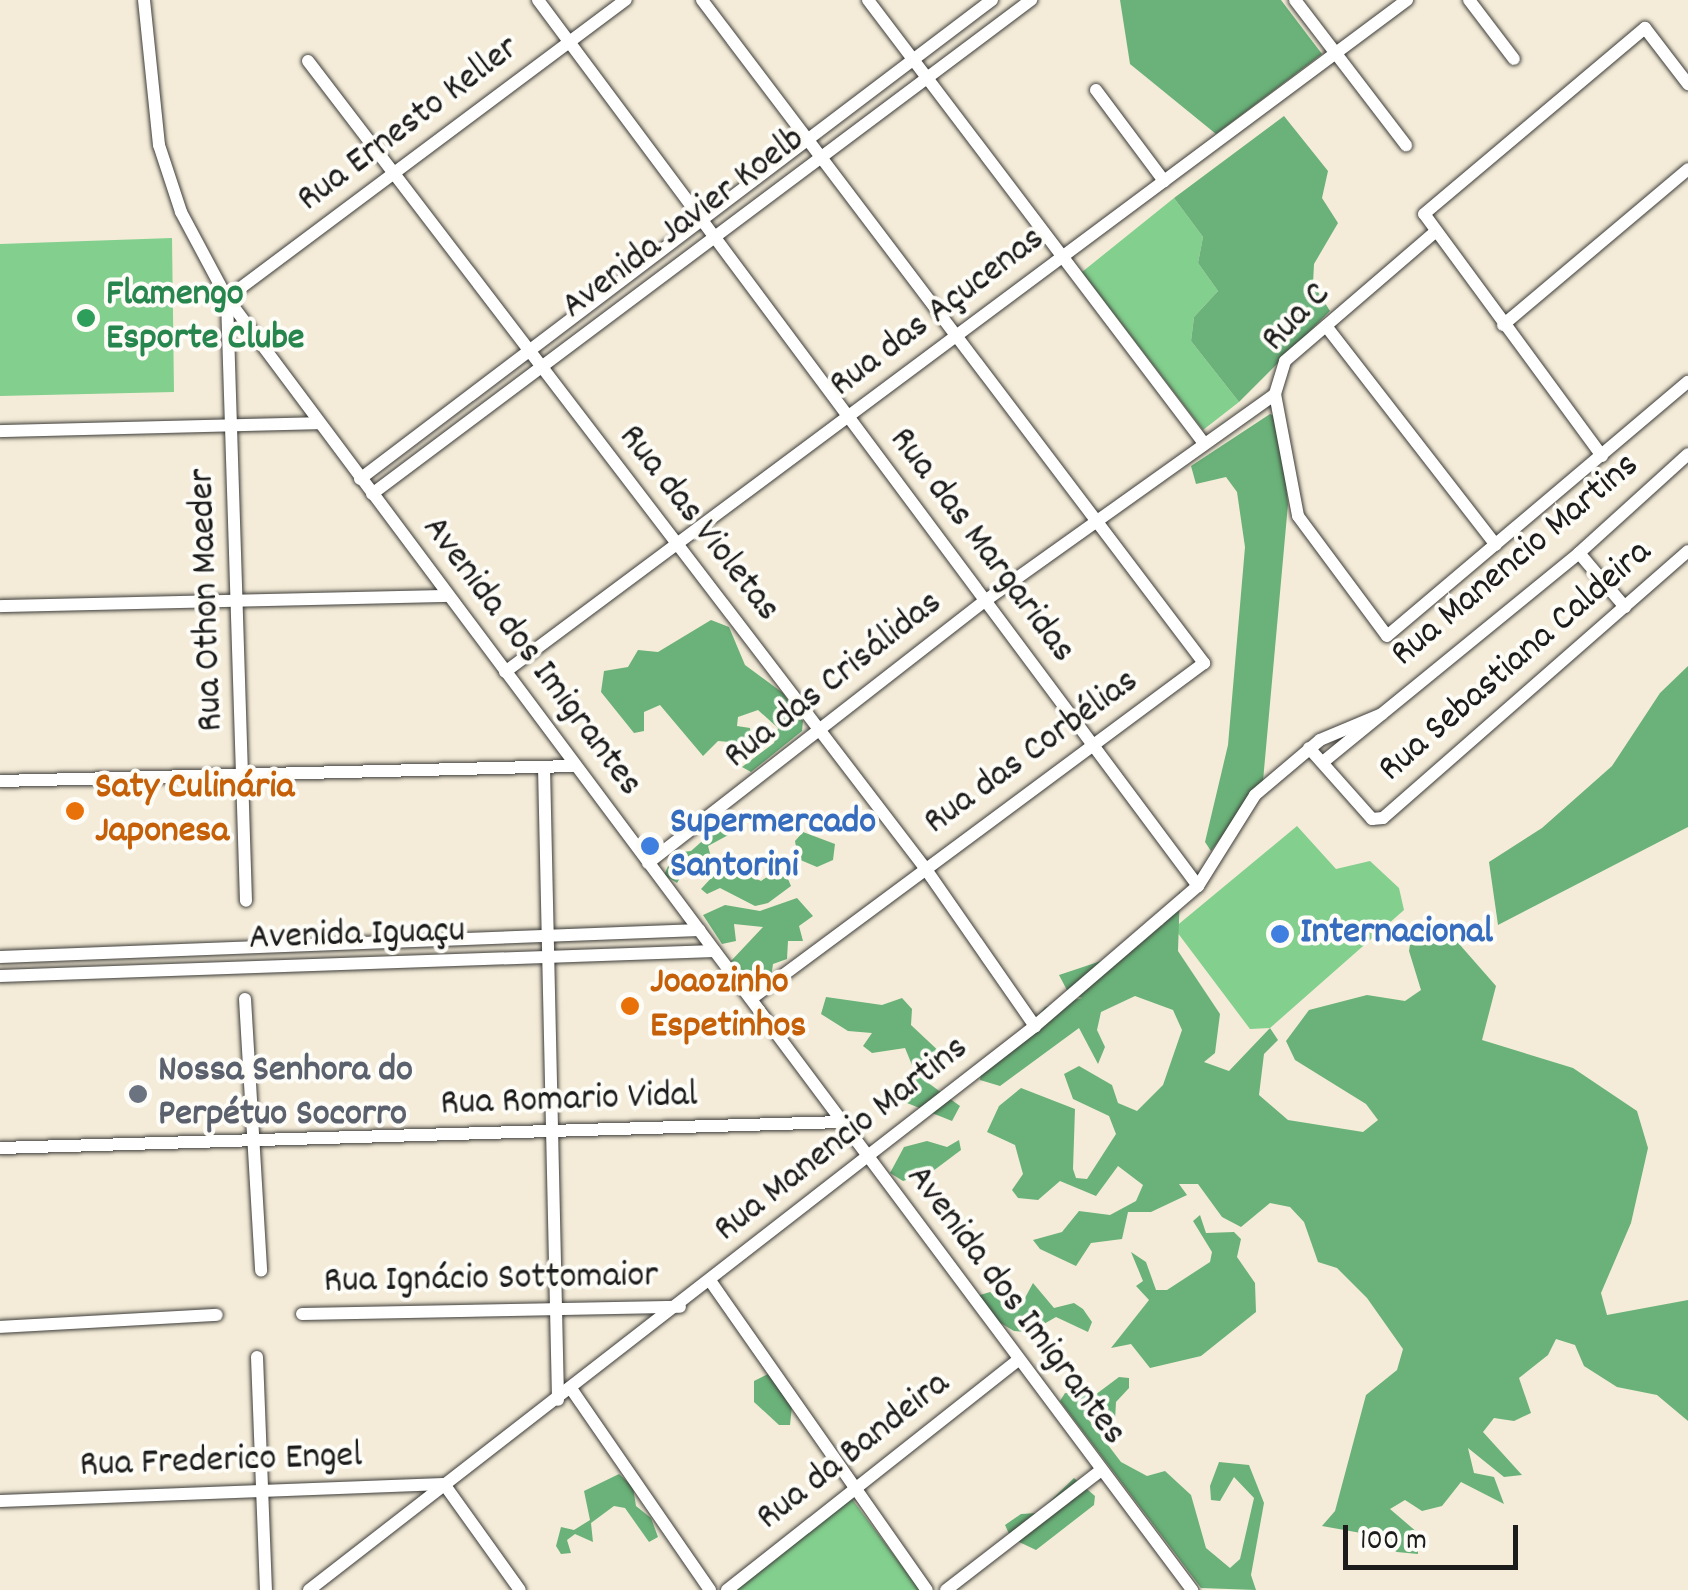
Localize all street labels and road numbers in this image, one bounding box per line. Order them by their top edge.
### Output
street label: Rua Ernesto Keller [289,27,529,223]
street label: Avenida Javier Koelb [553,118,815,330]
street label: Rua das Açucenas [821,217,1055,409]
street label: Rua C [1253,273,1341,363]
street label: Rua das Violetas [607,416,789,632]
street label: Rua das Margaridas [878,419,1084,673]
street label: Rua Manencio Martins [1383,444,1649,678]
street label: Rua Othon Maeder [181,468,235,732]
street label: Avenida dos Imigrantes [411,508,651,806]
street label: Rua Sebastiana Caldeira [1370,531,1662,793]
street label: Rua das Crisálidas [716,582,952,780]
street label: Rua das Corbélias [916,660,1148,846]
street label: Avenida Iguaçu [248,909,466,963]
street label: Rua Manencio Martins [706,1027,978,1253]
street label: Rua Romario Vidal [440,1074,698,1128]
street label: Avenida dos Imigrantes [895,1157,1135,1455]
street label: Rua Ignácio Sottomaior [323,1254,659,1306]
street label: Rua da Bandeira [748,1362,960,1542]
street label: Rua Frederico Engel [79,1434,363,1490]

